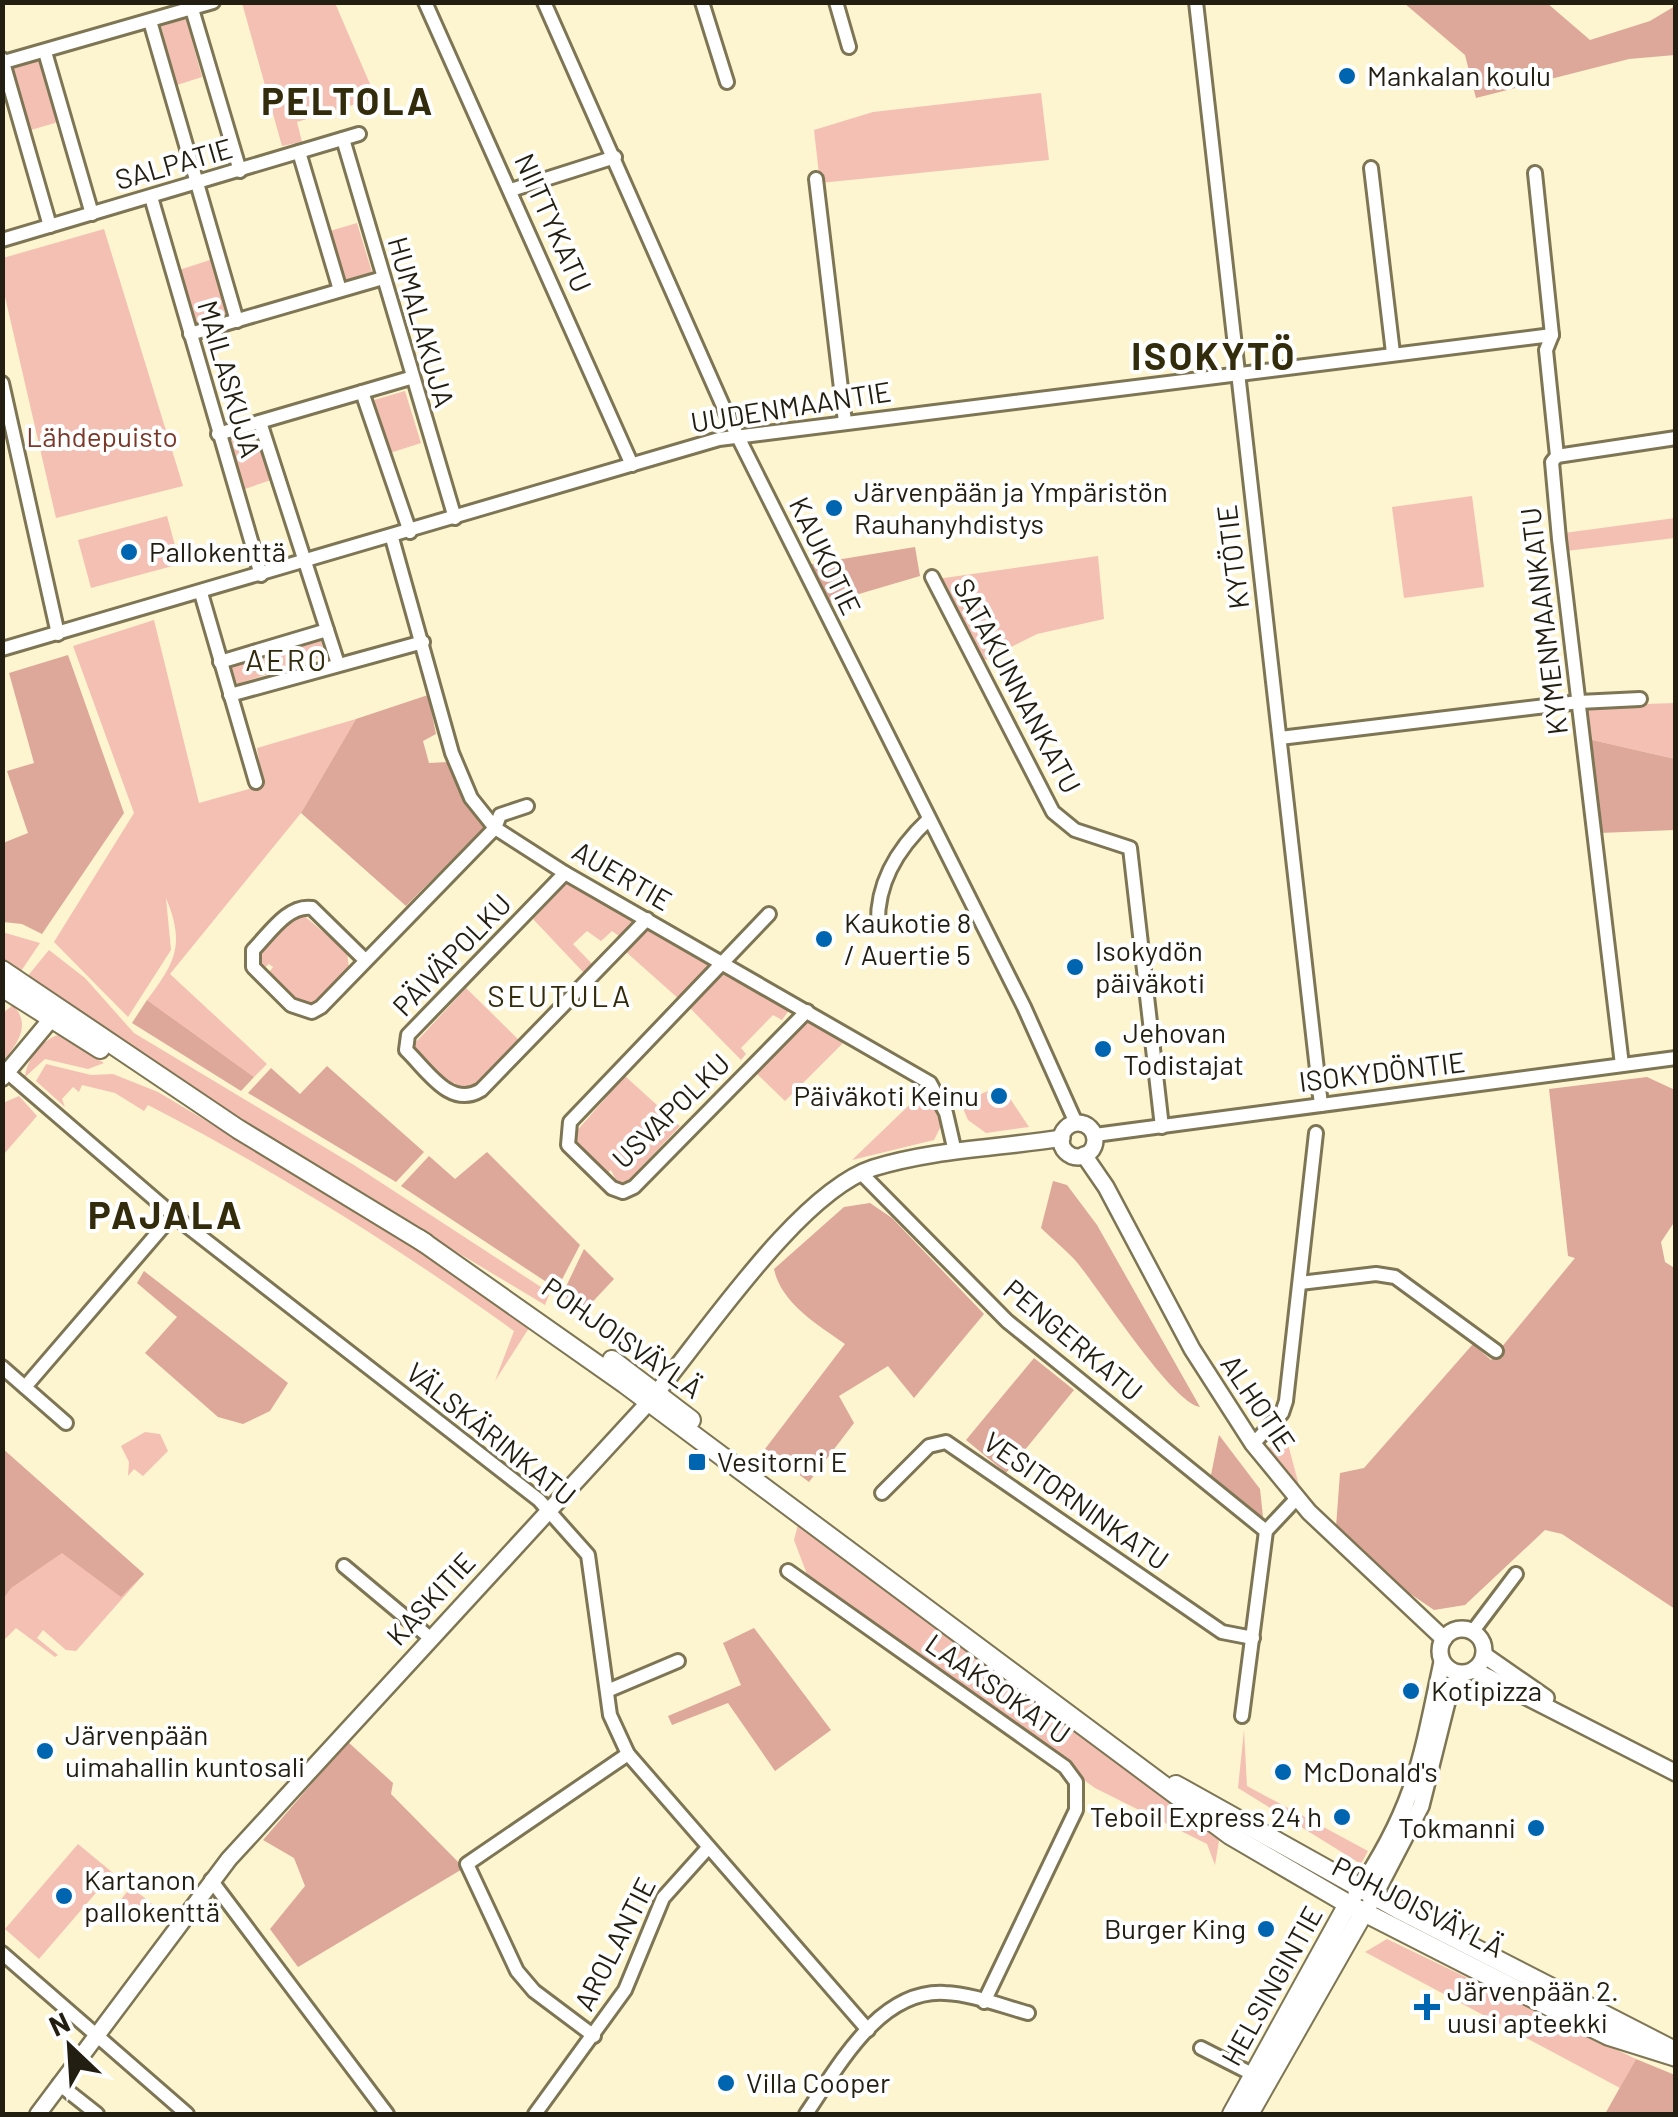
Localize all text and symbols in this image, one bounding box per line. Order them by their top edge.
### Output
place label: Mankalan koulu [1367,58,1551,92]
marker: Mankalan koulu [1336,65,1358,87]
district label: PELTOLA [261,77,435,123]
street label: SALPATIE [111,130,236,196]
street label: NIITTYKATU [508,148,600,297]
street label: HUMALAKUJA [381,233,463,411]
street label: MAILASKUJA [191,296,269,461]
district label: ISOKYTÖ [1131,332,1297,378]
street label: UUDENMAANTIE [688,373,894,439]
park label: Lähdepuisto [26,419,178,453]
place label: Järvenpään ja Ympäristön Rauhanyhdistys [854,474,1168,540]
street label: KAUKOTIE [783,491,869,620]
marker: Järvenpään ja Ympäristön Rauhanyhdistys [823,497,845,519]
street label: KYTÖTIE [1209,503,1255,611]
street label: KYMENMAANKATU [1512,505,1574,737]
place label: Pallokenttä [149,534,286,568]
marker: Pallokenttä [118,541,140,563]
street label: SATAKUNNANKATU [947,572,1089,799]
district label: AERO [245,641,329,677]
street label: AUERTIE [567,833,678,917]
street label: PÄIVÄPOLKU [385,886,518,1022]
place label: Kaukotie 8 / Auertie 5 [844,905,971,971]
marker: Kaukotie 8 / Auertie 5 [813,928,835,950]
place label: Isokydön päiväkoti [1095,933,1205,999]
marker: Isokydön päiväkoti [1064,956,1086,978]
district label: SEUTULA [487,977,633,1013]
place label: Jehovan Todistajat [1123,1015,1244,1081]
marker: Jehovan Todistajat [1092,1038,1114,1060]
street label: ISOKYDÖNTIE [1297,1044,1467,1098]
street label: USVAPOLKU [604,1046,736,1175]
place label: Päiväkoti Keinu [793,1078,979,1112]
marker: Päiväkoti Keinu [988,1085,1010,1107]
district label: PAJALA [88,1191,244,1237]
street label: POHJOISVÄYLÄ [536,1269,709,1405]
street label: PENGERKATU [997,1271,1150,1407]
street label: ALHOTIE [1214,1348,1303,1457]
street label: VÄLSKÄRINKATU [400,1354,583,1512]
street label: VESITORNINKATU [978,1424,1176,1577]
place label: Vesitorni E [717,1444,847,1478]
marker: Vesitorni E [686,1451,708,1473]
street label: KASKITIE [379,1545,482,1652]
street label: LAAKSOKATU [920,1626,1077,1751]
place label: Kotipizza [1431,1673,1542,1707]
marker: Kotipizza [1400,1680,1422,1702]
place label: Järvenpään uimahallin kuntosali [65,1717,305,1783]
marker: Järvenpään uimahallin kuntosali [34,1740,56,1762]
place label: McDonald's [1303,1754,1438,1788]
marker: McDonald's [1272,1761,1294,1783]
place label: Teboil Express 24 h [1090,1799,1322,1833]
marker: Teboil Express 24 h [1331,1806,1353,1828]
place label: Tokmanni [1398,1810,1516,1844]
marker: Tokmanni [1525,1817,1547,1839]
street label: POHJOISVÄYLÄ [1327,1848,1510,1964]
place label: Kartanon pallokenttä [84,1862,220,1928]
street label: AROLANTIE [566,1871,662,2016]
marker: Kartanon pallokenttä [53,1885,75,1907]
street label: HELSINGINTIE [1213,1900,1329,2071]
place label: Burger King [1104,1911,1246,1945]
marker: Burger King [1255,1918,1277,1940]
place label: Järvenpään 2. uusi apteekki [1447,1973,1619,2039]
marker: Järvenpään 2. uusi apteekki [1416,1996,1438,2018]
north arrow [20,1997,120,2097]
text: N [43,2004,75,2043]
place label: Villa Cooper [746,2065,890,2099]
marker: Villa Cooper [715,2072,737,2094]

